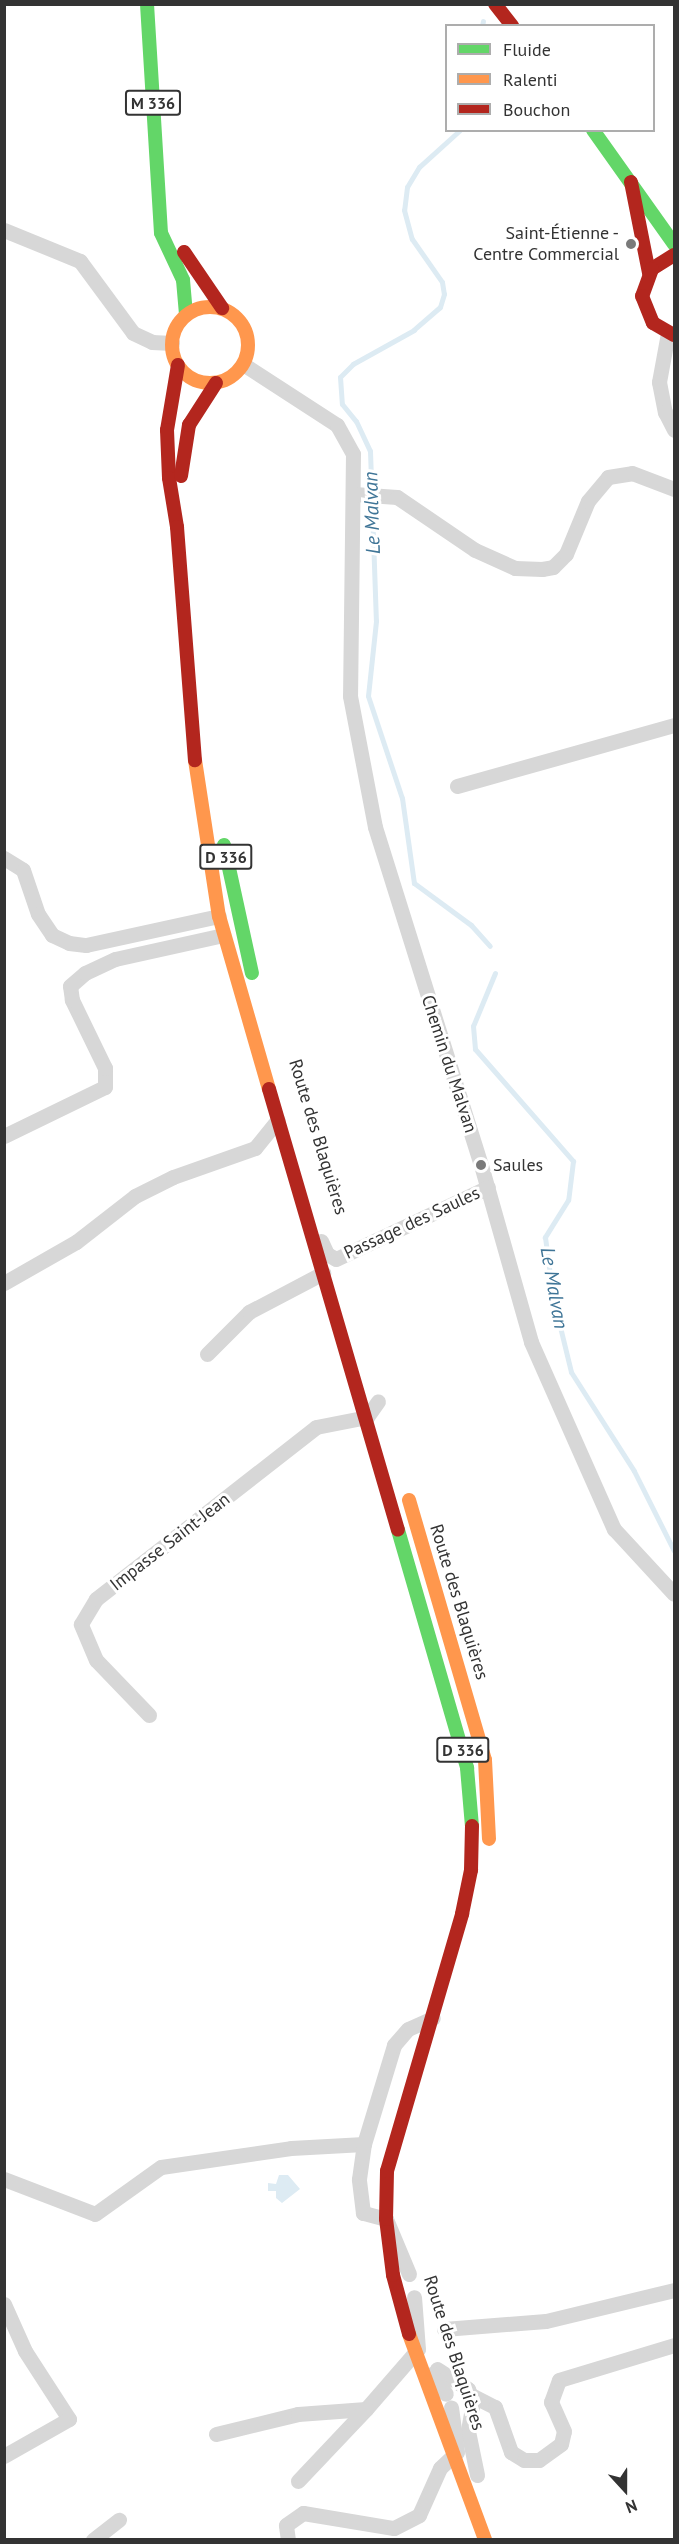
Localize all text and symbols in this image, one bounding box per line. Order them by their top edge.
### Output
legend [445,24,655,132]
text: Fluide [503,38,551,61]
text: Ralenti [503,68,558,91]
road number: M 336 [124,90,182,116]
text: Bouchon [503,98,570,121]
place label: Saint-Étienne - Centre Commercial [473,223,619,266]
marker: Saint-Étienne - Centre Commercial [624,237,638,251]
water label: Le Malvan [359,471,385,555]
road number: D 336 [199,844,253,870]
street label: Chemin du Malvan [417,992,481,1136]
street label: Route des Blaquières [284,1057,352,1217]
place label: Saules [493,1154,543,1176]
marker: Saules [474,1158,488,1172]
street label: Passage des Saules [341,1182,483,1264]
water label: Le Malvan [535,1245,573,1331]
street label: Impasse Saint-Jean [106,1489,234,1595]
street label: Route des Blaquières [425,1522,493,1682]
road number: D 336 [436,1737,490,1763]
street label: Route des Blaquières [419,2273,489,2433]
north arrow [595,2460,655,2520]
text: N [623,2496,640,2518]

